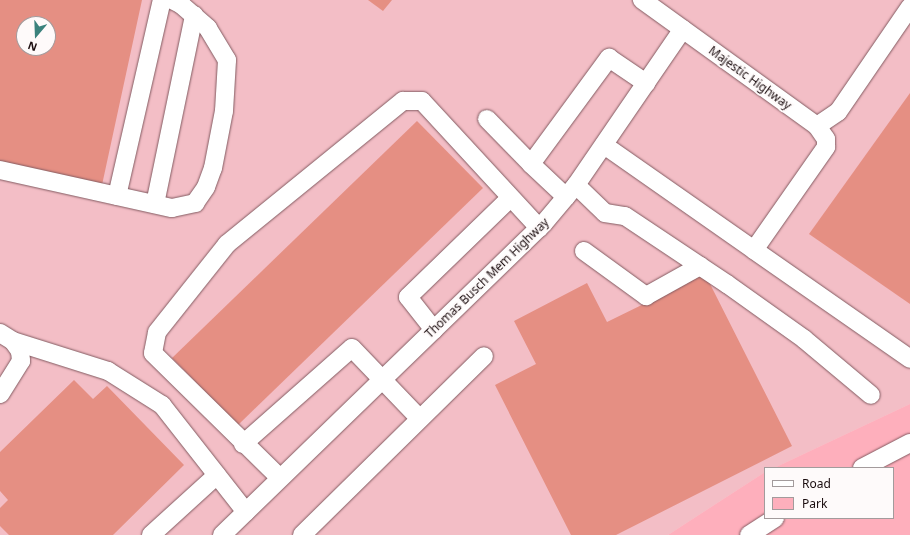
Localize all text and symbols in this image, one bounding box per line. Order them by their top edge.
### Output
north arrow [16,16,56,56]
text: N [26,38,39,55]
street label: Majestic Highway [706,43,794,113]
street label: Thomas Busch Mem Highway [422,215,552,341]
legend [764,467,894,519]
text: Road [802,475,831,492]
text: Park [802,495,827,512]

